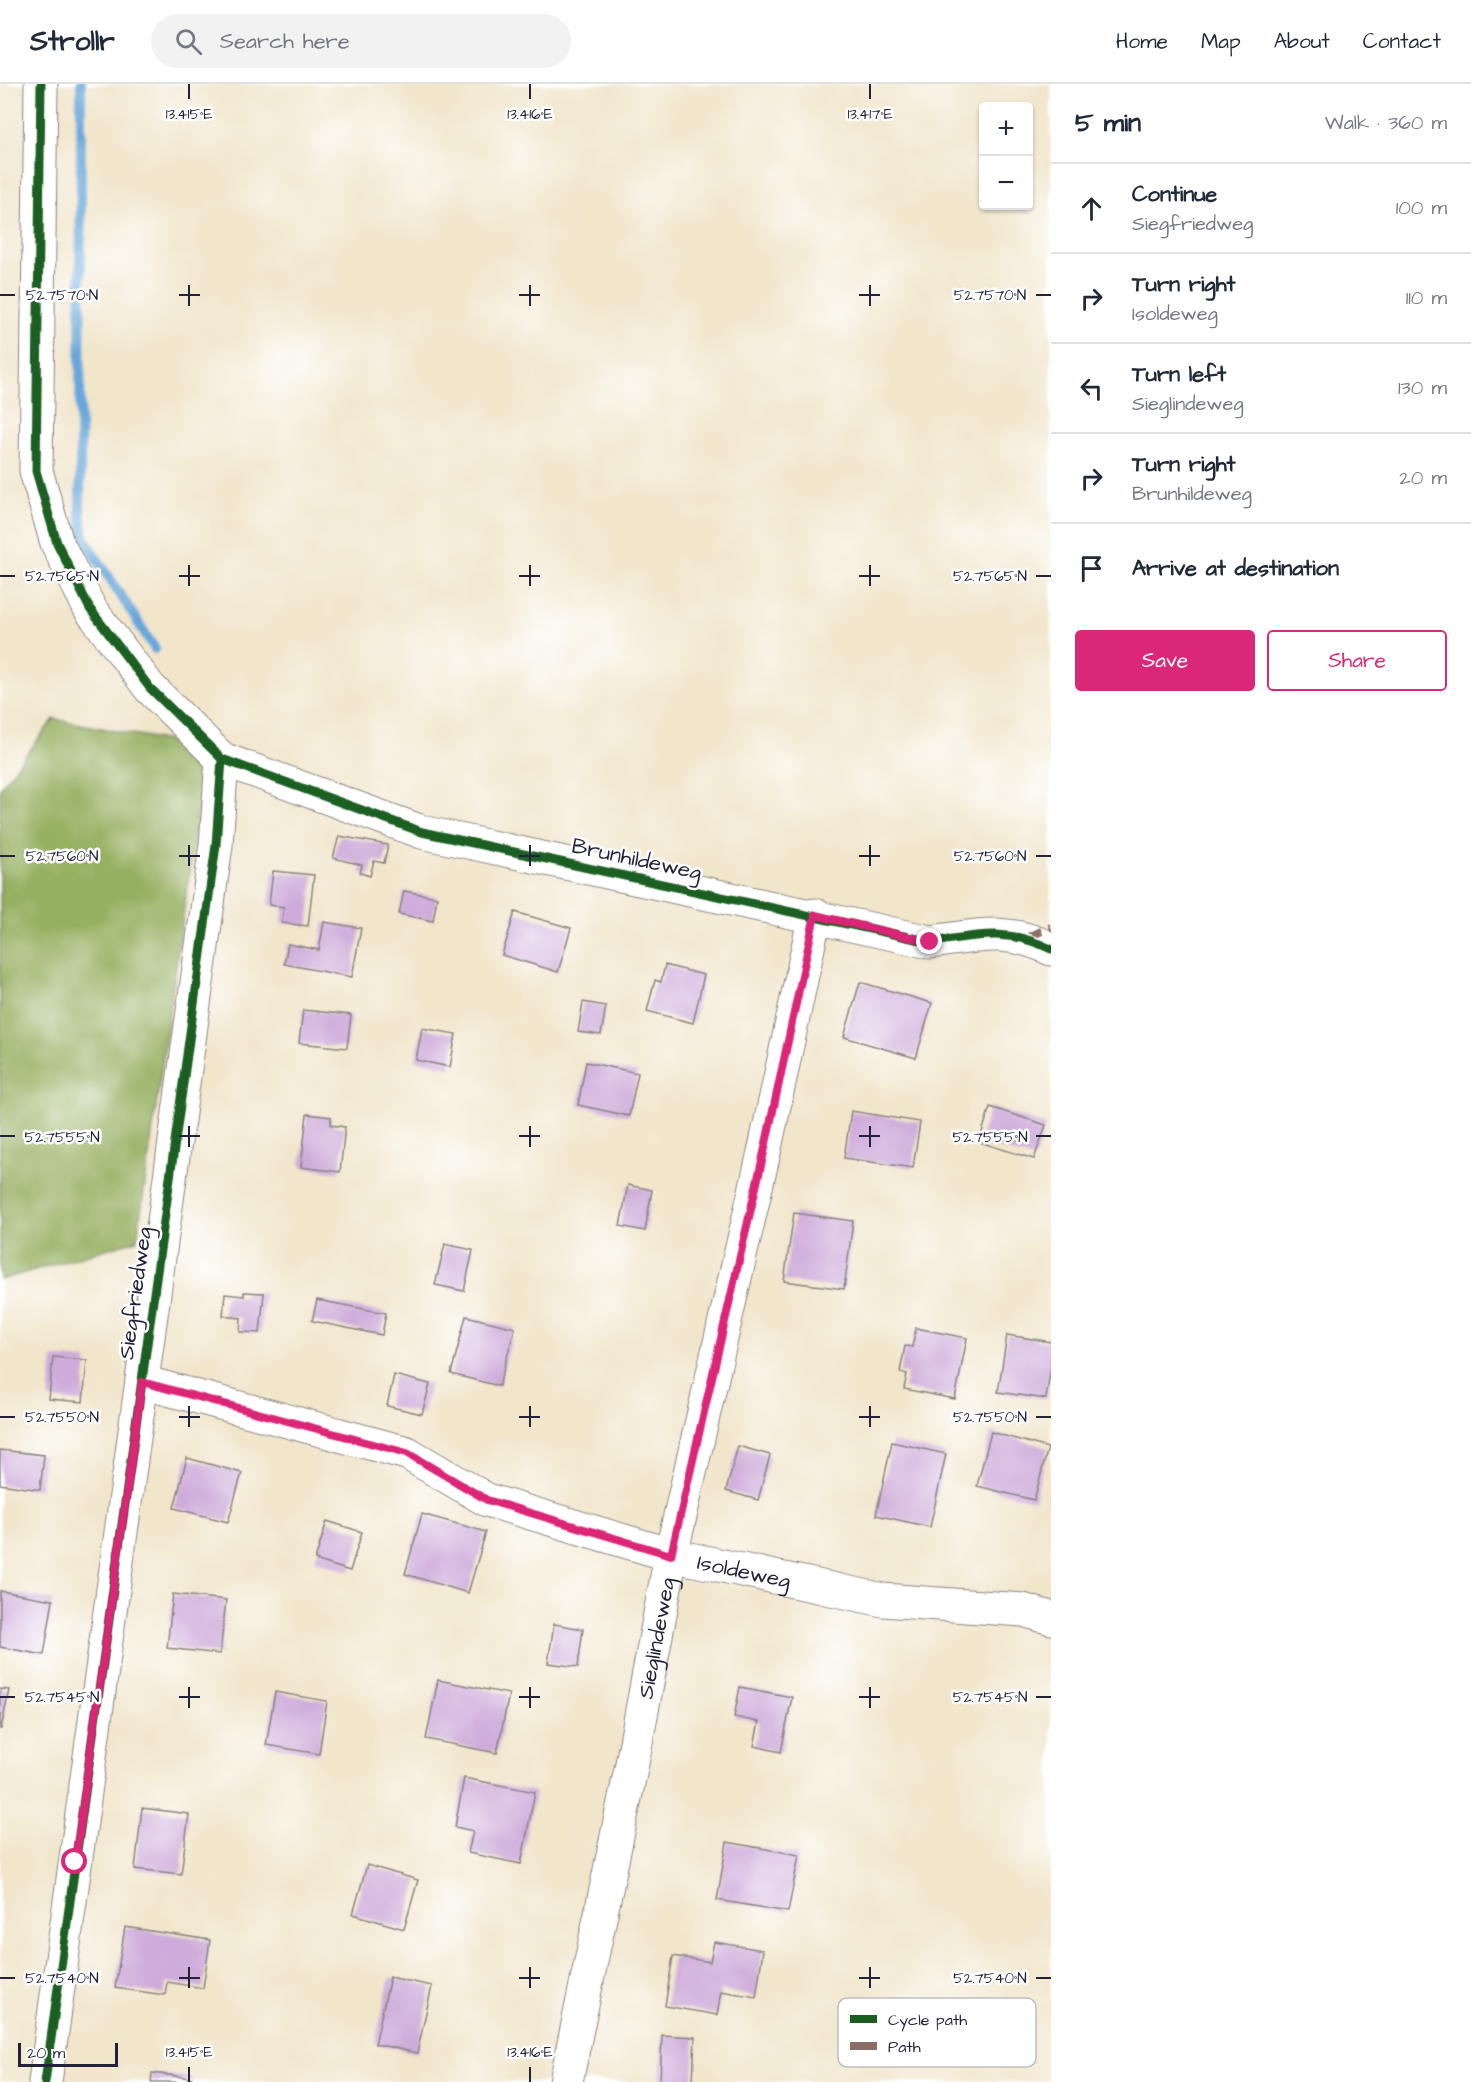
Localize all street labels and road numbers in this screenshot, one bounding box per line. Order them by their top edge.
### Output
street label: Brunhildeweg [569,831,704,889]
street label: Siegfriedweg [111,1225,161,1362]
street label: Isoldeweg [694,1547,793,1598]
street label: Sieglindeweg [630,1575,684,1701]

